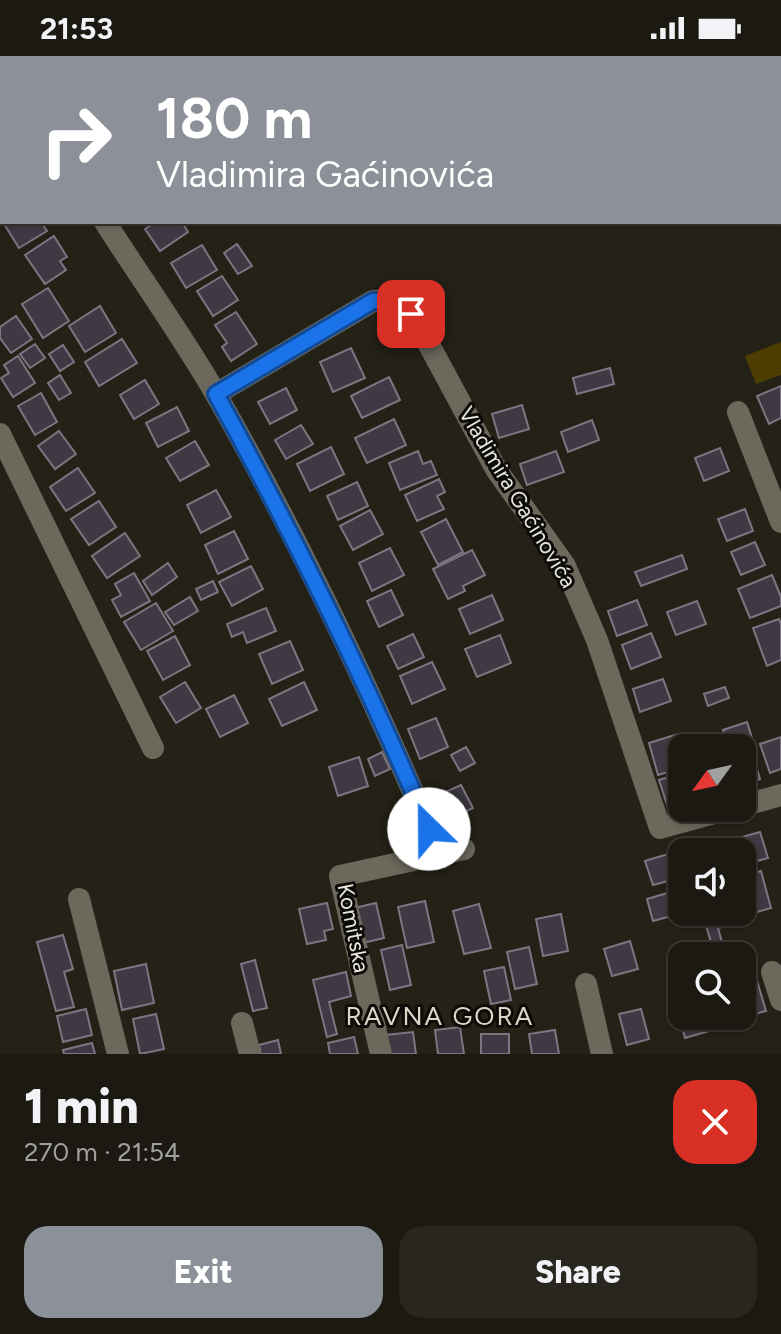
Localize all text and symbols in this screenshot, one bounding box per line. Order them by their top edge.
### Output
text: 21:53 [40,10,113,47]
text: 180 m [156,85,312,152]
icon: right [24,88,128,192]
text: Vladimira Gaćinovića [156,153,494,196]
pin [377,280,445,348]
icon: arrive [389,292,433,336]
street label: Vladimira Gaćinovića [453,402,582,593]
north arrow [668,734,756,822]
map controls [668,734,756,1030]
position arrow [387,787,471,871]
button: sound [668,838,756,926]
street label: Komitska [332,881,375,975]
button: search [668,942,756,1030]
district label: RAVNA GORA [346,1000,534,1032]
text: 1 min [24,1077,139,1135]
button: close [673,1080,757,1164]
text: 270 m · 21:54 [24,1136,180,1168]
button: Exit [24,1226,383,1318]
button: Share [399,1226,757,1318]

